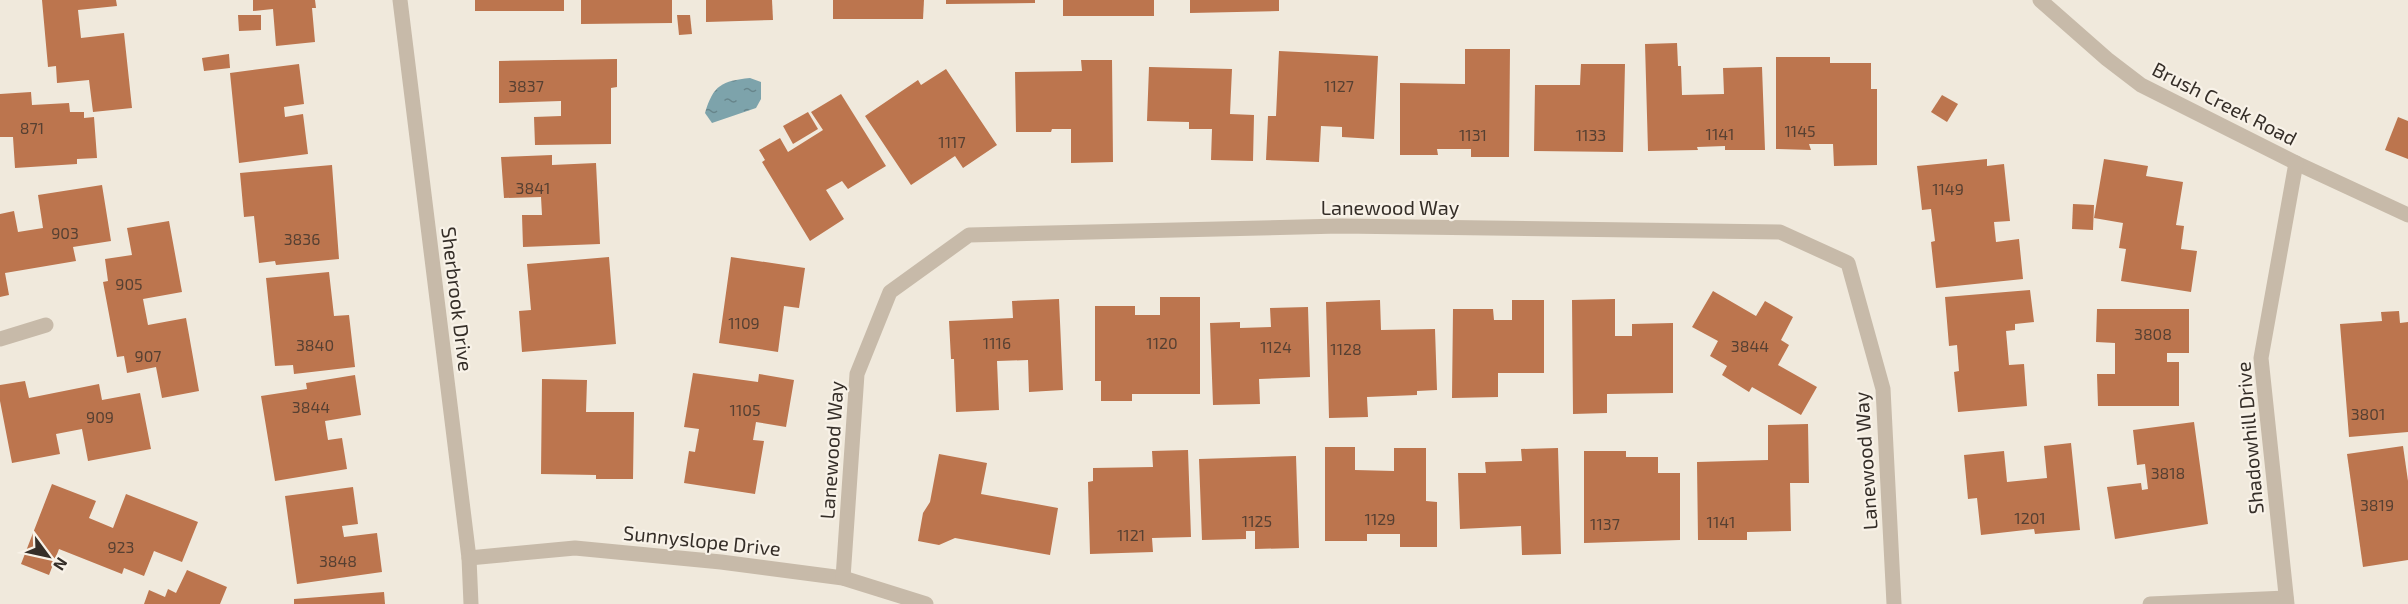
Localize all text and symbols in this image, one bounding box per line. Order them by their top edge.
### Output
street label: Brush Creek Road [2149,56,2301,150]
house number: 3837 [508,76,544,95]
house number: 1127 [1324,76,1354,95]
house number: 871 [20,118,44,137]
house number: 1145 [1784,121,1816,140]
house number: 1141 [1706,124,1734,143]
house number: 1131 [1459,125,1487,144]
house number: 1133 [1576,125,1606,144]
house number: 1117 [938,132,966,151]
house number: 3841 [516,178,550,197]
house number: 1149 [1932,179,1964,198]
street label: Lanewood Way [1321,195,1460,219]
house number: 903 [51,223,79,242]
street label: Sherbrook Drive [437,225,479,373]
house number: 3836 [284,229,320,248]
house number: 905 [115,274,143,293]
house number: 1109 [728,313,760,332]
house number: 3808 [2134,324,2172,343]
house number: 1116 [983,333,1011,352]
house number: 1120 [1146,333,1178,352]
house number: 3840 [296,335,334,354]
house number: 3844 [1731,336,1769,355]
house number: 1124 [1260,337,1292,356]
house number: 1128 [1330,339,1362,358]
house number: 907 [135,346,162,365]
street label: Shadowhill Drive [2230,361,2268,515]
street label: Lanewood Way [814,380,848,520]
street label: Lanewood Way [1848,391,1882,531]
house number: 3844 [292,397,330,416]
house number: 1105 [730,400,760,419]
house number: 3801 [2351,404,2385,423]
house number: 909 [86,407,114,426]
house number: 3818 [2151,463,2185,482]
house number: 3819 [2360,495,2394,514]
house number: 1201 [2014,508,2046,527]
house number: 1129 [1365,509,1395,528]
house number: 1125 [1242,511,1272,530]
house number: 1141 [1707,512,1735,531]
house number: 1137 [1590,514,1620,533]
street label: Sunnyslope Drive [622,520,782,560]
house number: 1121 [1117,525,1145,544]
north arrow [18,526,78,586]
house number: 923 [107,537,135,556]
house number: 3848 [319,551,357,570]
text: N [50,554,72,574]

